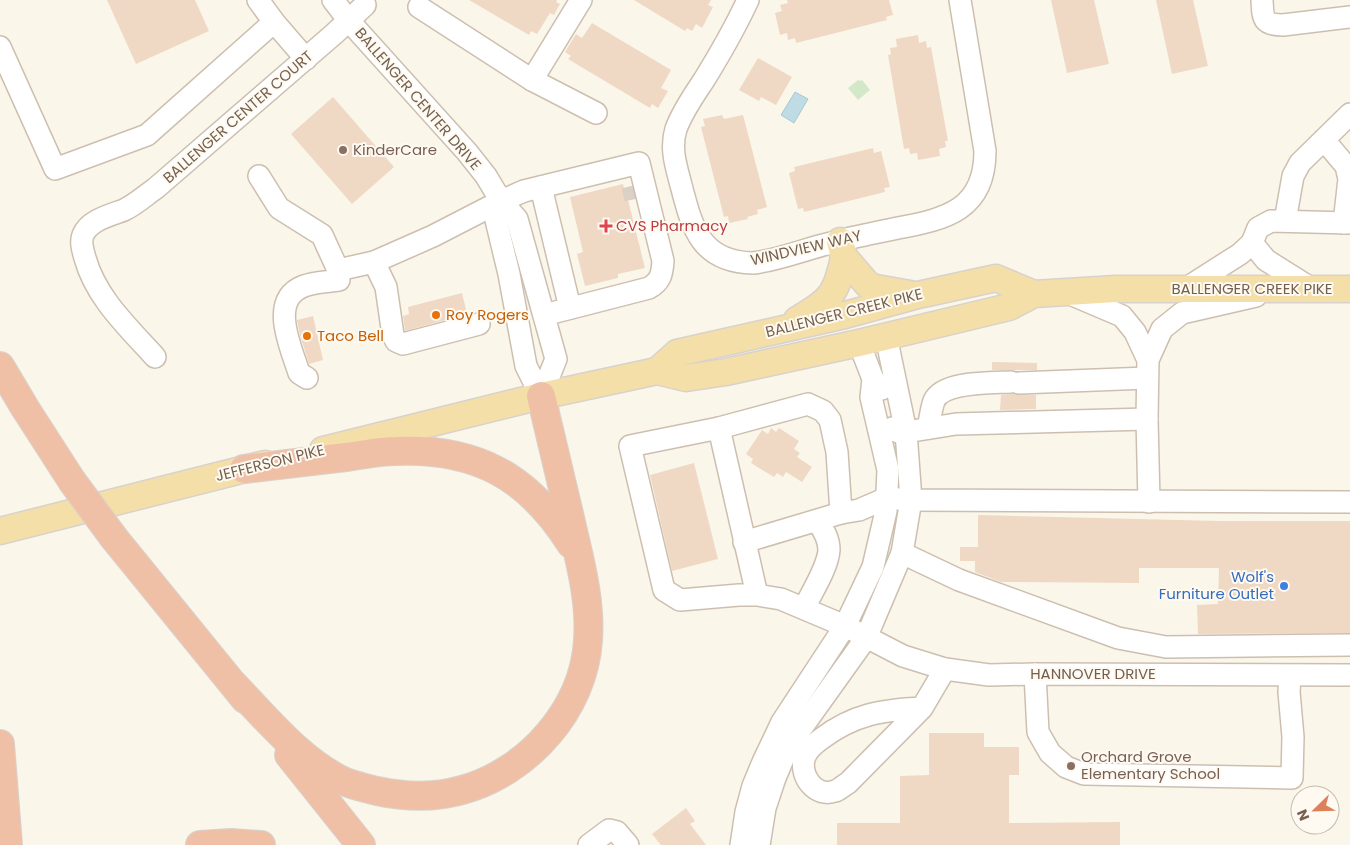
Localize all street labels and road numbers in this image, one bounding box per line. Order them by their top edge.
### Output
street label: BALLENGER CENTER DRIVE [350,23,486,175]
street label: BALLENGER CENTER COURT [158,46,317,188]
street label: WINDVIEW WAY [748,225,864,270]
street label: BALLENGER CREEK PIKE [1171,278,1333,299]
street label: BALLENGER CREEK PIKE [763,283,925,342]
street label: JEFFERSON PIKE [213,439,327,486]
street label: HANNOVER DRIVE [1030,663,1156,684]

